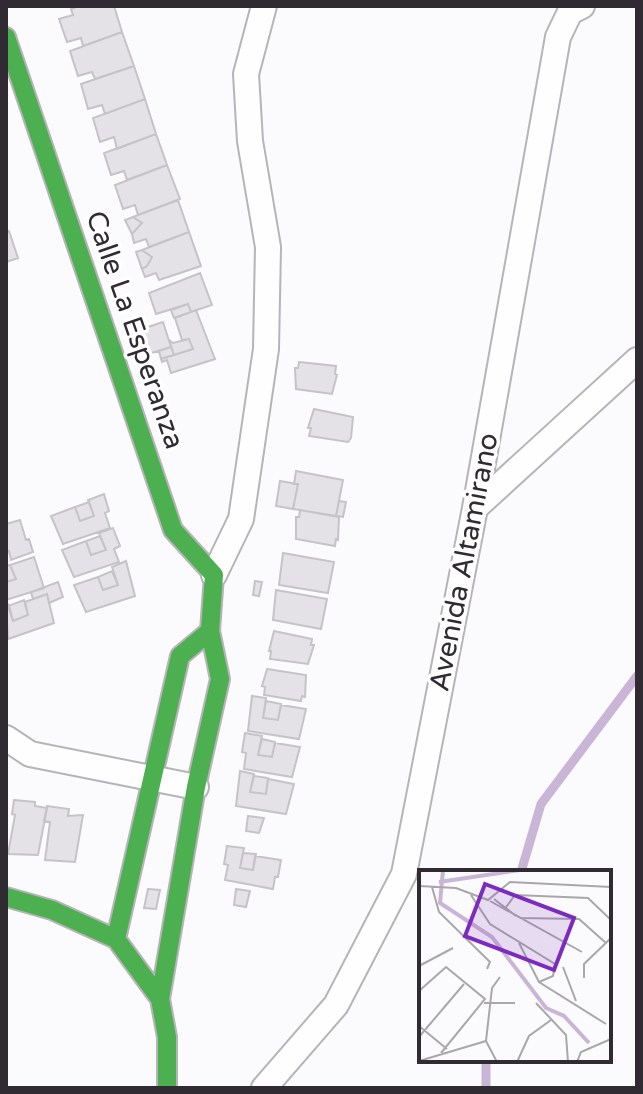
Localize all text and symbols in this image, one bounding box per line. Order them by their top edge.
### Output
street label: Calle La Esperanza [78,207,192,453]
street label: Avenida Altamirano [422,430,506,694]
inset map [419,870,611,1062]

